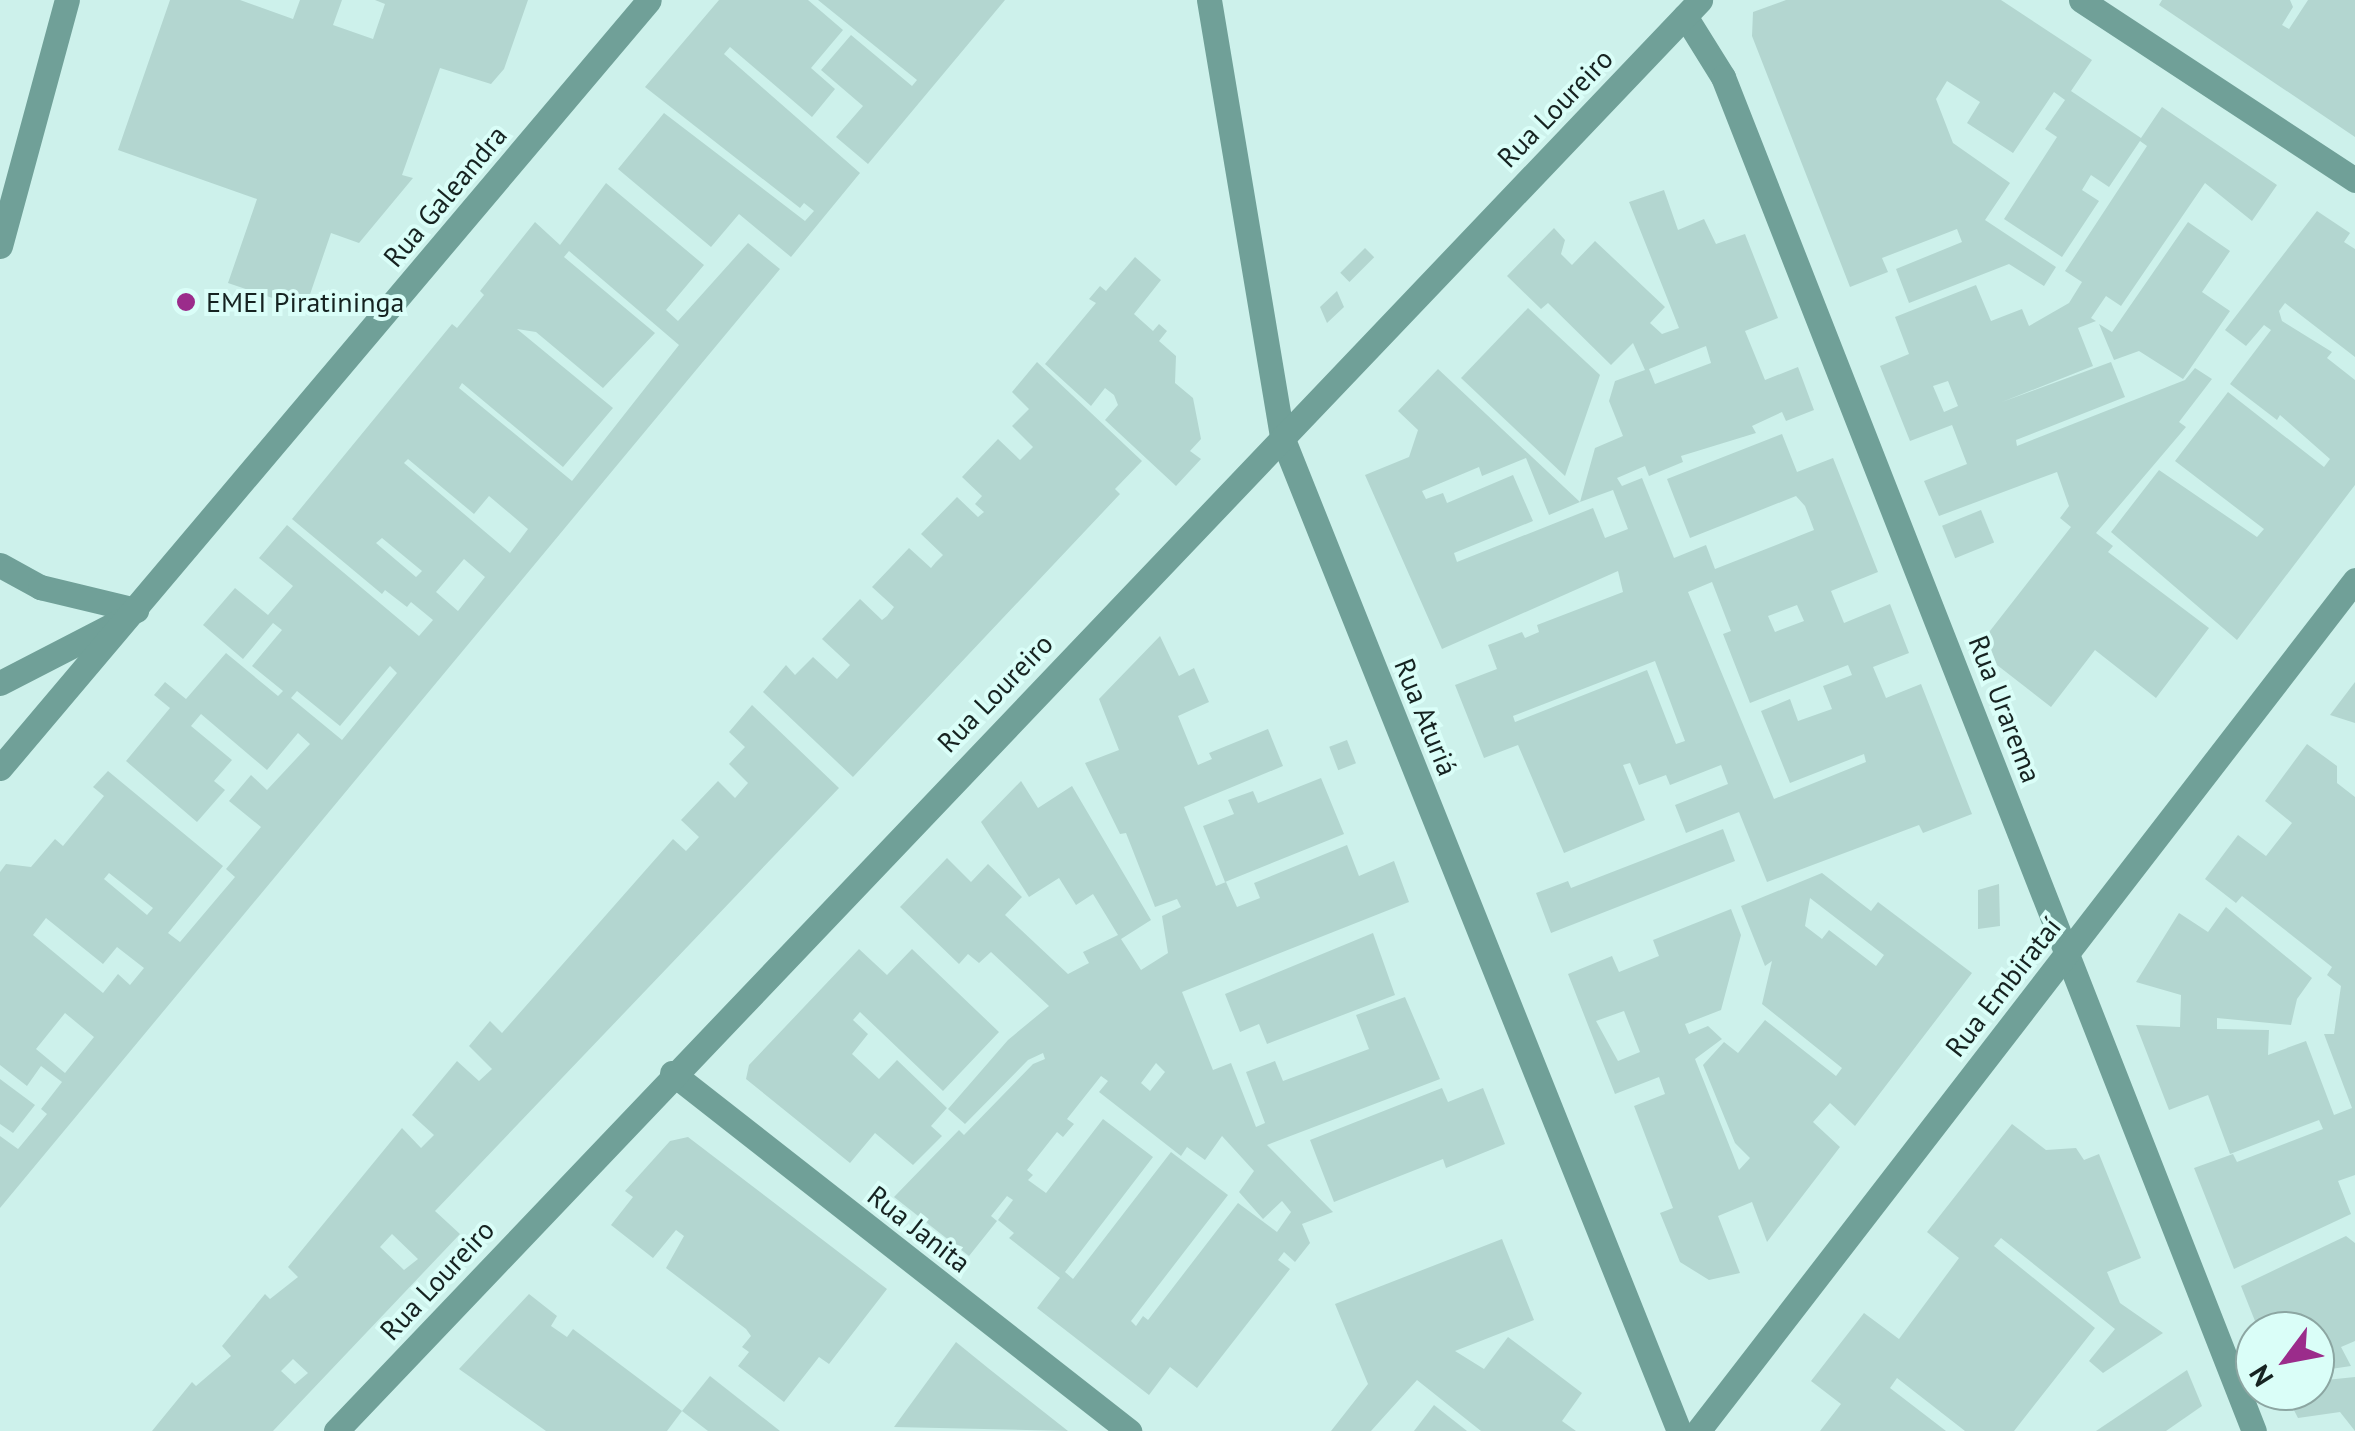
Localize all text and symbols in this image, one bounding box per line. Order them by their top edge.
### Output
street label: Rua Loureiro [1490,42,1620,174]
street label: Rua Galeandra [376,119,514,273]
place label: EMEI Piratininga [206,285,404,319]
marker: EMEI Piratininga [175,291,197,313]
street label: Rua Loureiro [930,627,1060,759]
street label: Rua Urarema [1962,631,2048,787]
street label: Rua Aturiá [1387,653,1465,781]
street label: Rua Embirataí [1938,911,2068,1063]
street label: Rua Janita [861,1178,977,1280]
street label: Rua Loureiro [373,1213,501,1347]
north arrow [2235,1311,2335,1411]
text: N [2240,1358,2281,1394]

